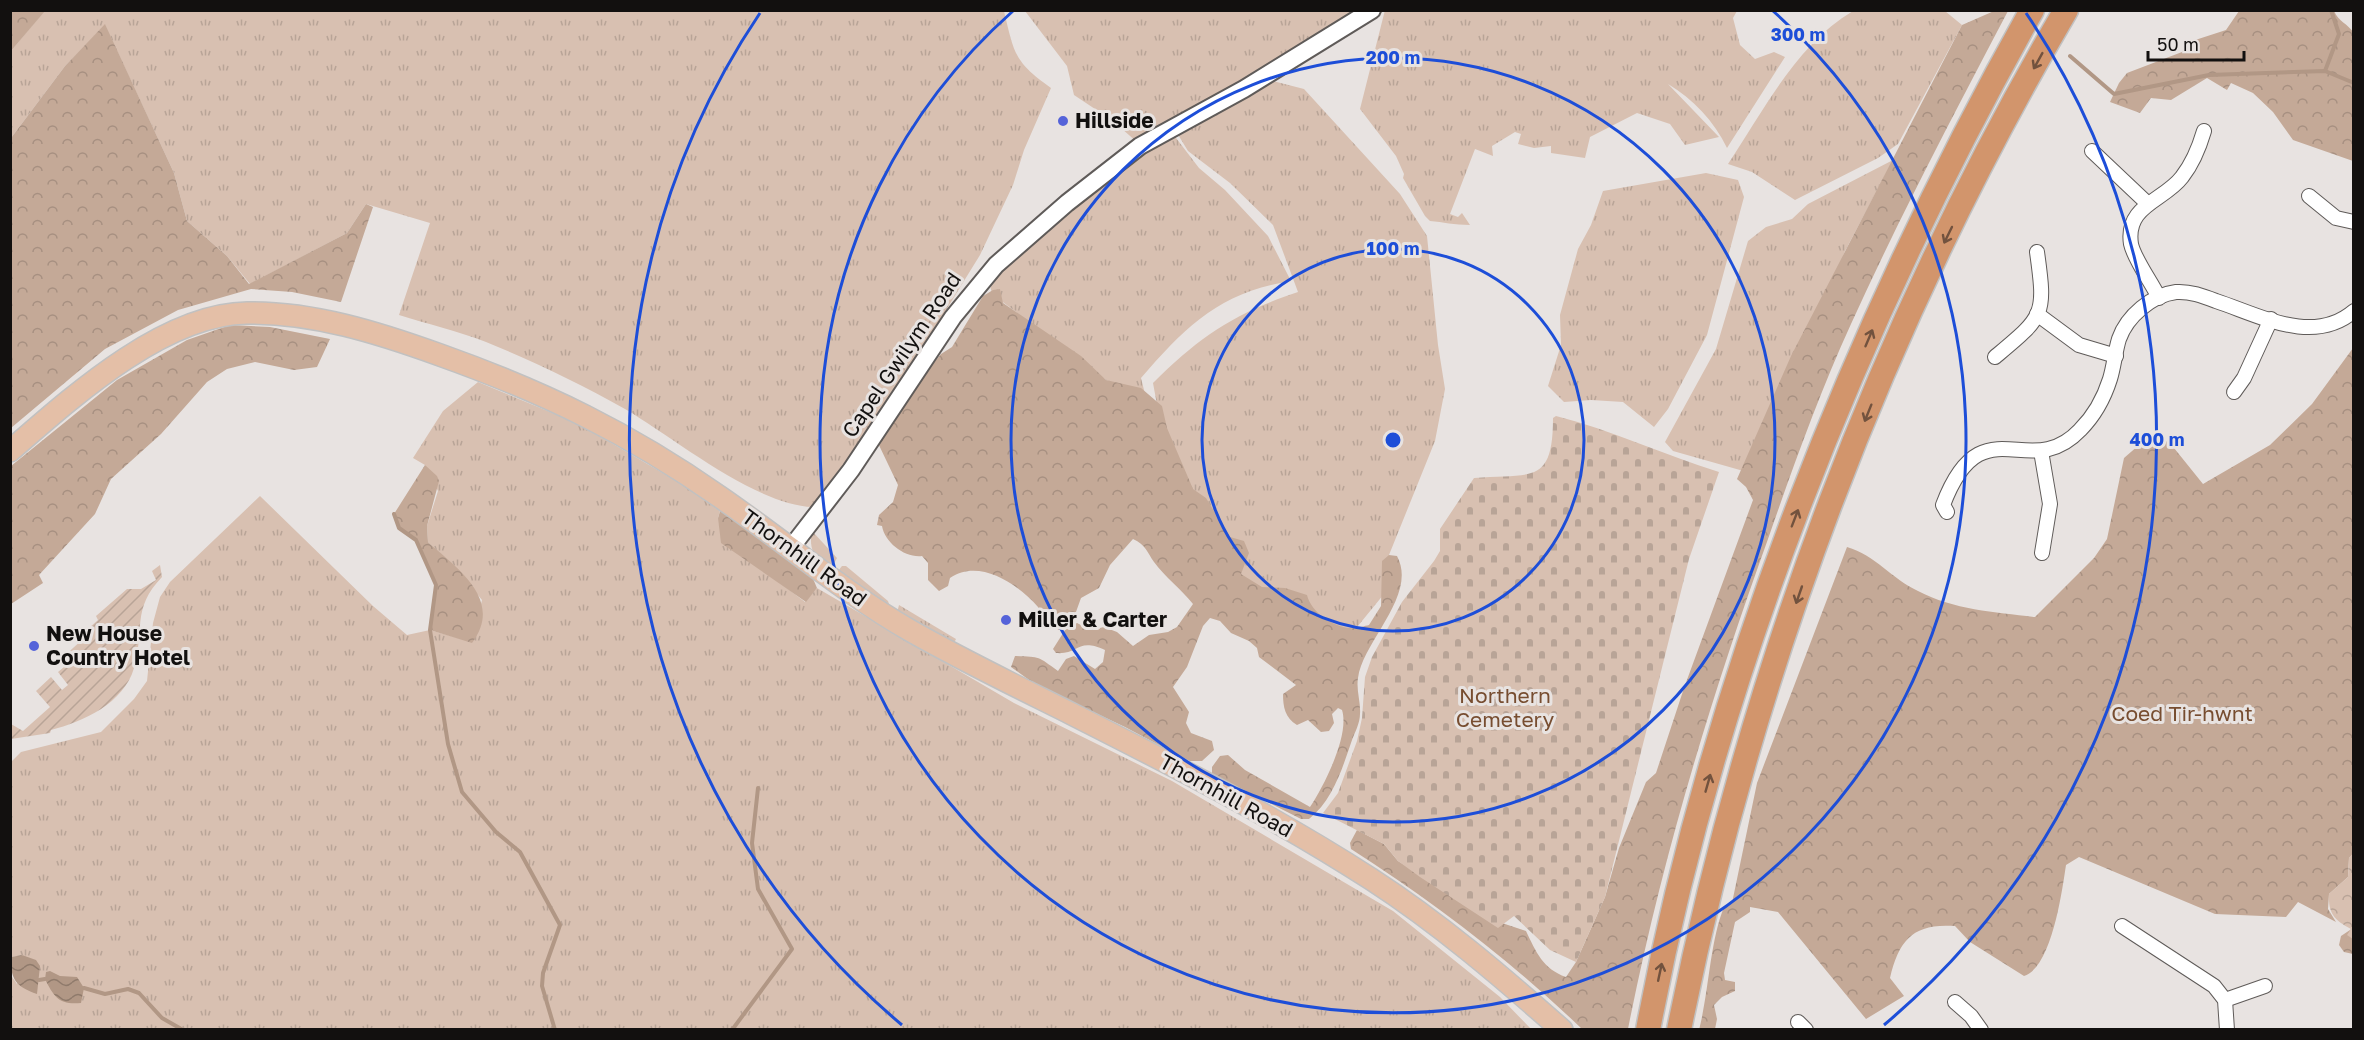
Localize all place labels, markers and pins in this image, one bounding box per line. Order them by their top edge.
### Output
place label: Hillside [1075,107,1154,133]
marker: Hillside [1056,114,1070,128]
centre of rings [1383,430,1403,450]
place label: Miller & Carter [1018,606,1167,632]
marker: Miller & Carter [999,613,1013,627]
place label: New House Country Hotel [46,620,190,670]
marker: New House Country Hotel [27,639,41,653]

